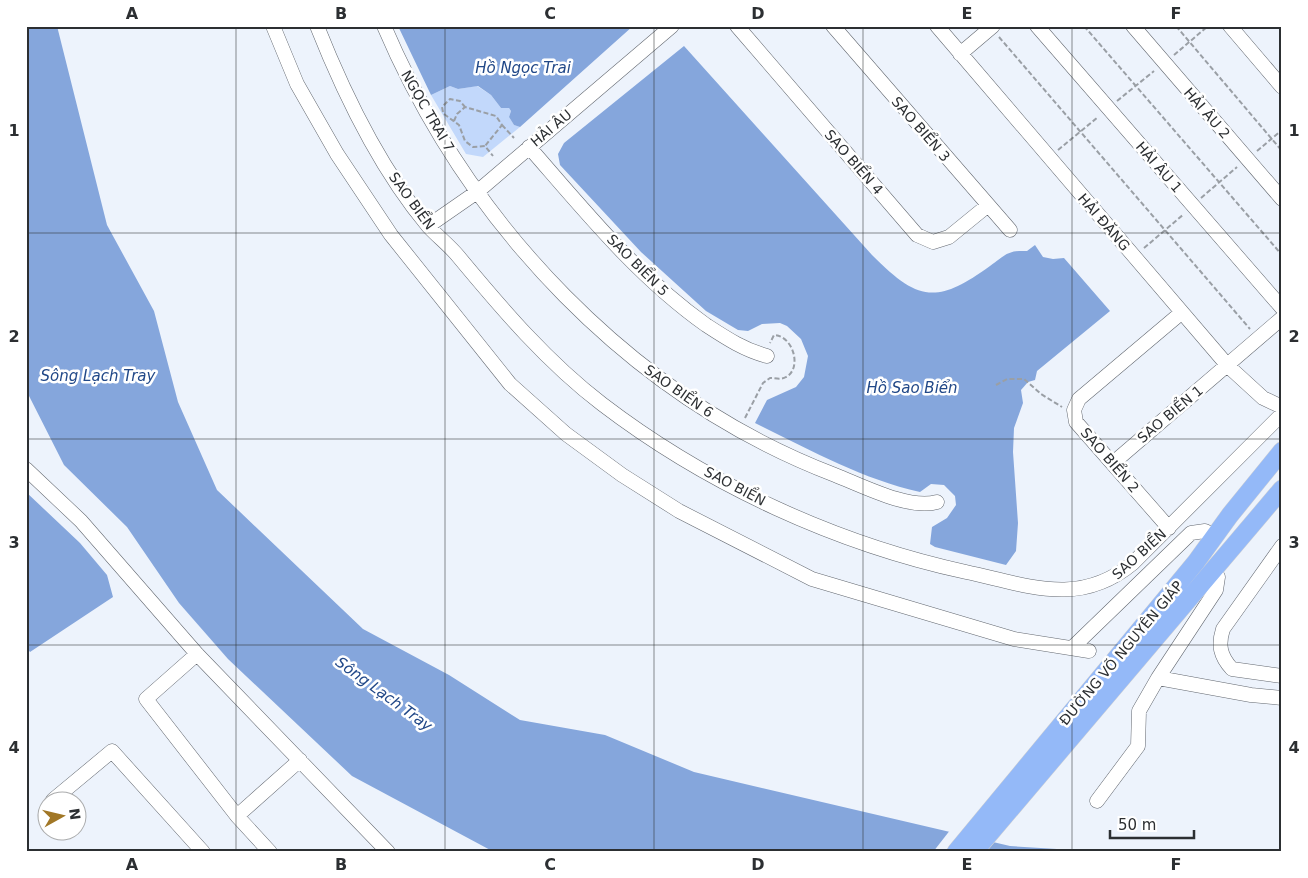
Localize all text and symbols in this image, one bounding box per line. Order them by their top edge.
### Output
text: A [126,4,139,23]
text: B [335,4,347,23]
text: C [544,4,556,23]
text: D [751,4,765,23]
text: E [962,4,972,23]
text: F [1171,4,1181,23]
water label: Hồ Ngọc Trai [475,59,572,77]
street label: NGỌC TRAI 7 [398,67,458,155]
street label: HẢI ÂU 2 [1181,84,1234,142]
street label: SAO BIỂN 3 [889,92,955,165]
street label: HẢI ÂU [527,106,575,150]
text: 1 [8,121,20,140]
text: 1 [1288,121,1300,140]
street label: SAO BIỂN 4 [822,125,888,198]
street label: HẢI ÂU 1 [1133,138,1186,196]
street label: SAO BIỂN [386,168,440,233]
street label: HẢI ĐĂNG [1075,190,1134,254]
street label: SAO BIỂN 5 [604,230,673,299]
text: 2 [8,327,20,346]
text: 2 [1288,327,1300,346]
street label: SAO BIỂN 6 [641,360,718,421]
water label: Sông Lạch Tray [41,367,157,385]
water label: Hồ Sao Biển [866,379,958,397]
street label: SAO BIỂN 1 [1133,381,1206,446]
street label: SAO BIỂN 2 [1078,423,1144,496]
street label: SAO BIỂN [702,461,769,509]
street label: SAO BIỂN [1107,524,1169,582]
text: 3 [8,533,20,552]
text: 3 [1288,533,1300,552]
street label: ĐƯỜNG VÕ NGUYÊN GIÁP [1055,577,1186,728]
water label: Sông Lạch Tray [332,653,437,736]
text: 4 [8,738,20,757]
text: 4 [1288,738,1300,757]
north arrow [38,790,88,840]
text: N [66,807,84,821]
scale bar [1110,808,1194,840]
text: 50 m [1118,816,1156,834]
text: A [126,855,139,874]
text: B [335,855,347,874]
text: C [544,855,556,874]
text: D [751,855,765,874]
text: E [962,855,972,874]
text: F [1171,855,1181,874]

